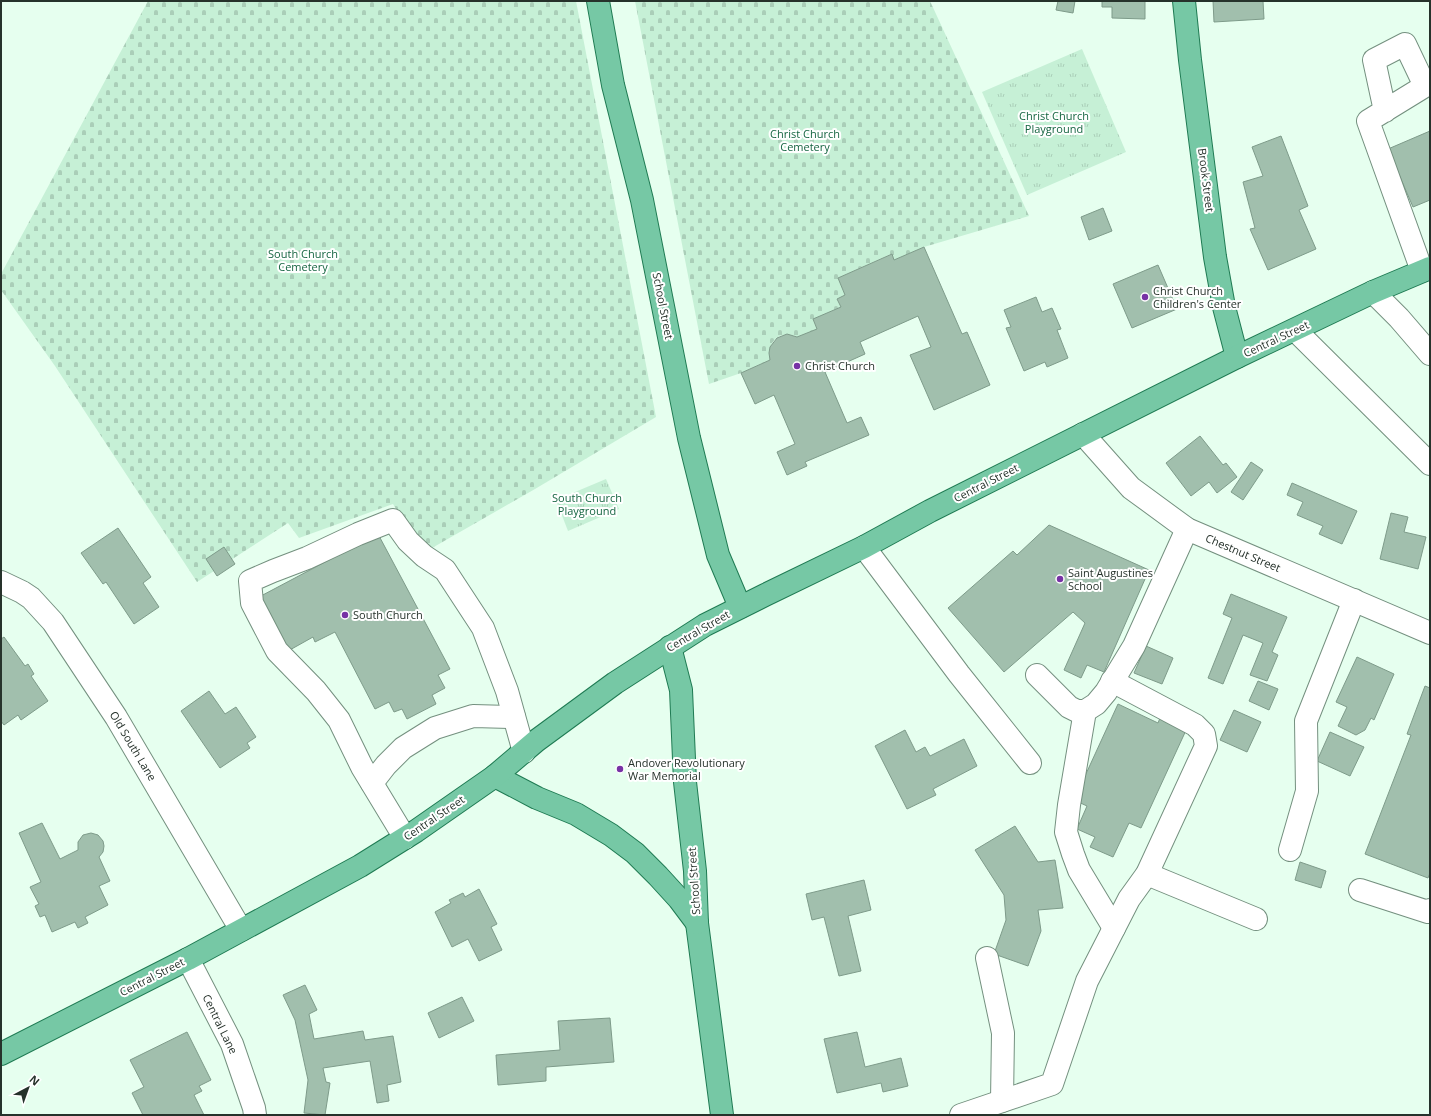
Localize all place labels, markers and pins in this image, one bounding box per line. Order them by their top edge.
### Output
place label: Christ Church Children's Center [1153,283,1242,311]
marker: Christ Church Children's Center [1140,292,1150,302]
place label: Christ Church [805,358,875,373]
marker: Christ Church [792,361,802,371]
place label: Saint Augustines School [1068,565,1153,593]
marker: Saint Augustines School [1055,574,1065,584]
place label: South Church [353,607,423,622]
marker: South Church [340,610,350,620]
place label: Andover Revolutionary War Memorial [628,755,745,783]
marker: Andover Revolutionary War Memorial [615,764,625,774]

